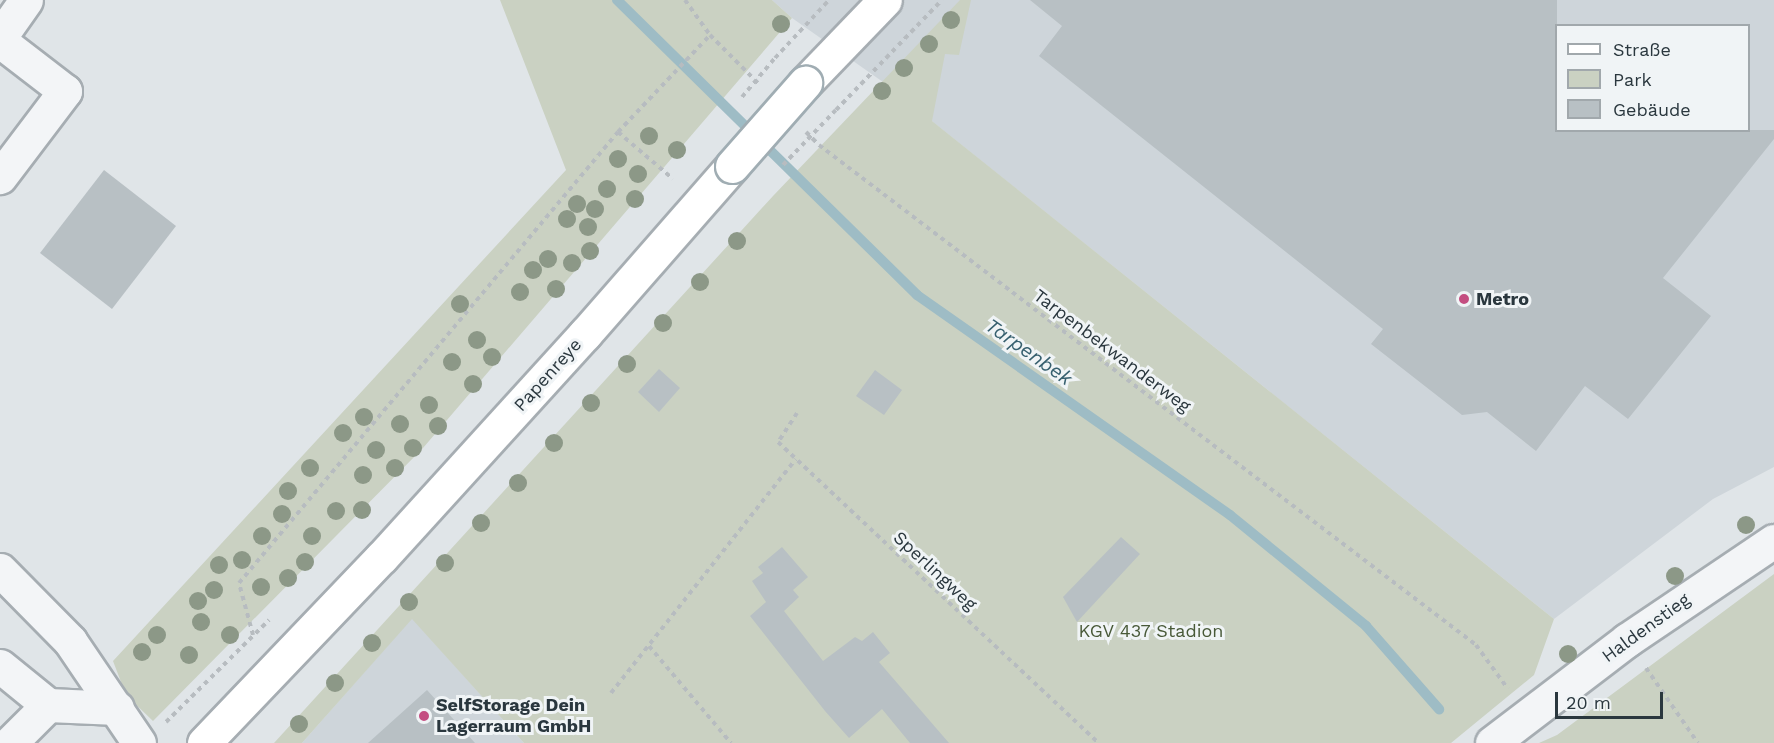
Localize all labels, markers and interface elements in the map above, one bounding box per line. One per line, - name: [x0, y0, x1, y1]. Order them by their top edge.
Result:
- legend: [1555, 24, 1750, 132]
- text: Straße: [1613, 39, 1671, 60]
- text: Park: [1613, 69, 1652, 90]
- text: Gebäude: [1613, 99, 1691, 120]
- street label: Tarpenbekwanderweg: [1029, 285, 1195, 417]
- place label: Metro: [1476, 288, 1529, 310]
- marker: Metro: [1457, 292, 1471, 306]
- water label: Tarpenbek: [981, 313, 1077, 391]
- street label: Papenreye: [510, 334, 586, 416]
- street label: Sperlingweg: [889, 527, 981, 615]
- street label: Haldenstieg: [1598, 589, 1694, 667]
- park label: KGV 437 Stadion: [1078, 620, 1224, 642]
- scale bar: [1558, 680, 1666, 718]
- text: 20 m: [1566, 692, 1611, 713]
- place label: SelfStorage Dein Lagerraum GmbH: [436, 695, 591, 738]
- marker: SelfStorage Dein Lagerraum GmbH: [417, 709, 431, 723]

